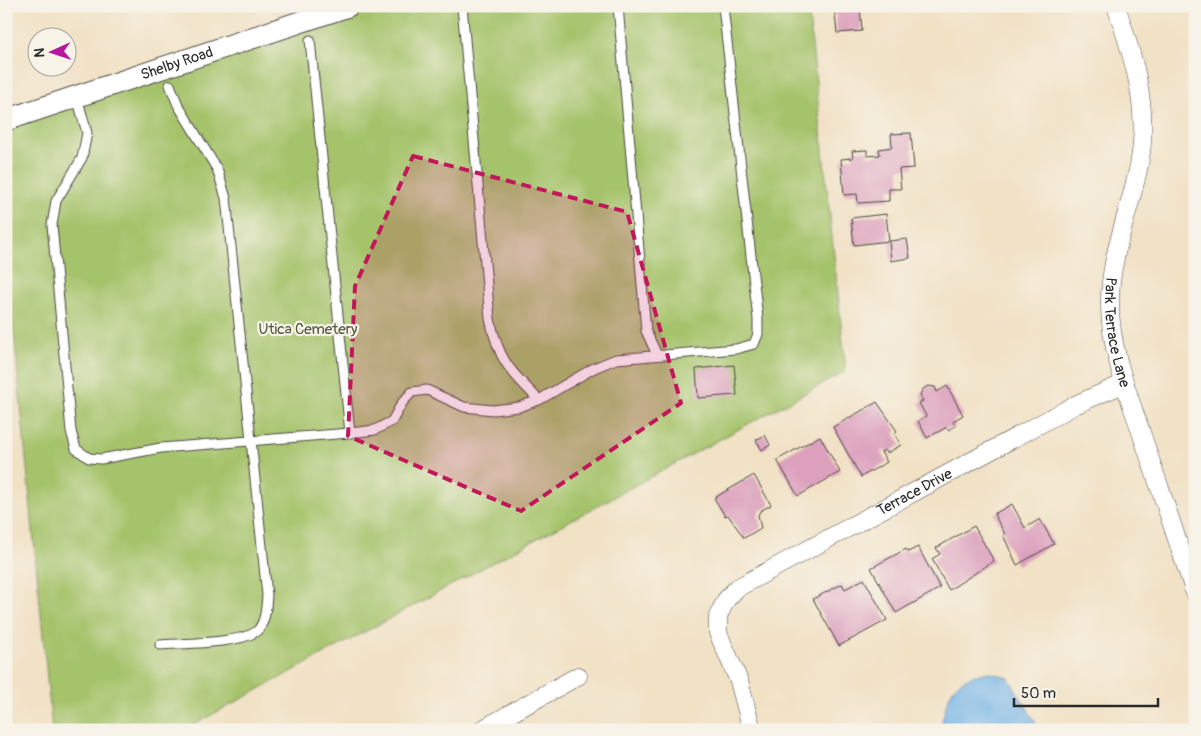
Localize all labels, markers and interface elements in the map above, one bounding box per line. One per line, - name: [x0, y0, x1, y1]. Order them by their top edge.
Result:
- north arrow: [28, 28, 78, 78]
- street label: Shelby Road: [138, 43, 215, 84]
- text: N: [31, 47, 48, 58]
- street label: Park Terrace Lane: [1100, 276, 1134, 390]
- park label: Utica Cemetery: [259, 320, 358, 339]
- street label: Terrace Drive: [874, 464, 956, 520]
- scale bar: [1014, 676, 1157, 708]
- text: 50 m: [1021, 684, 1056, 703]

